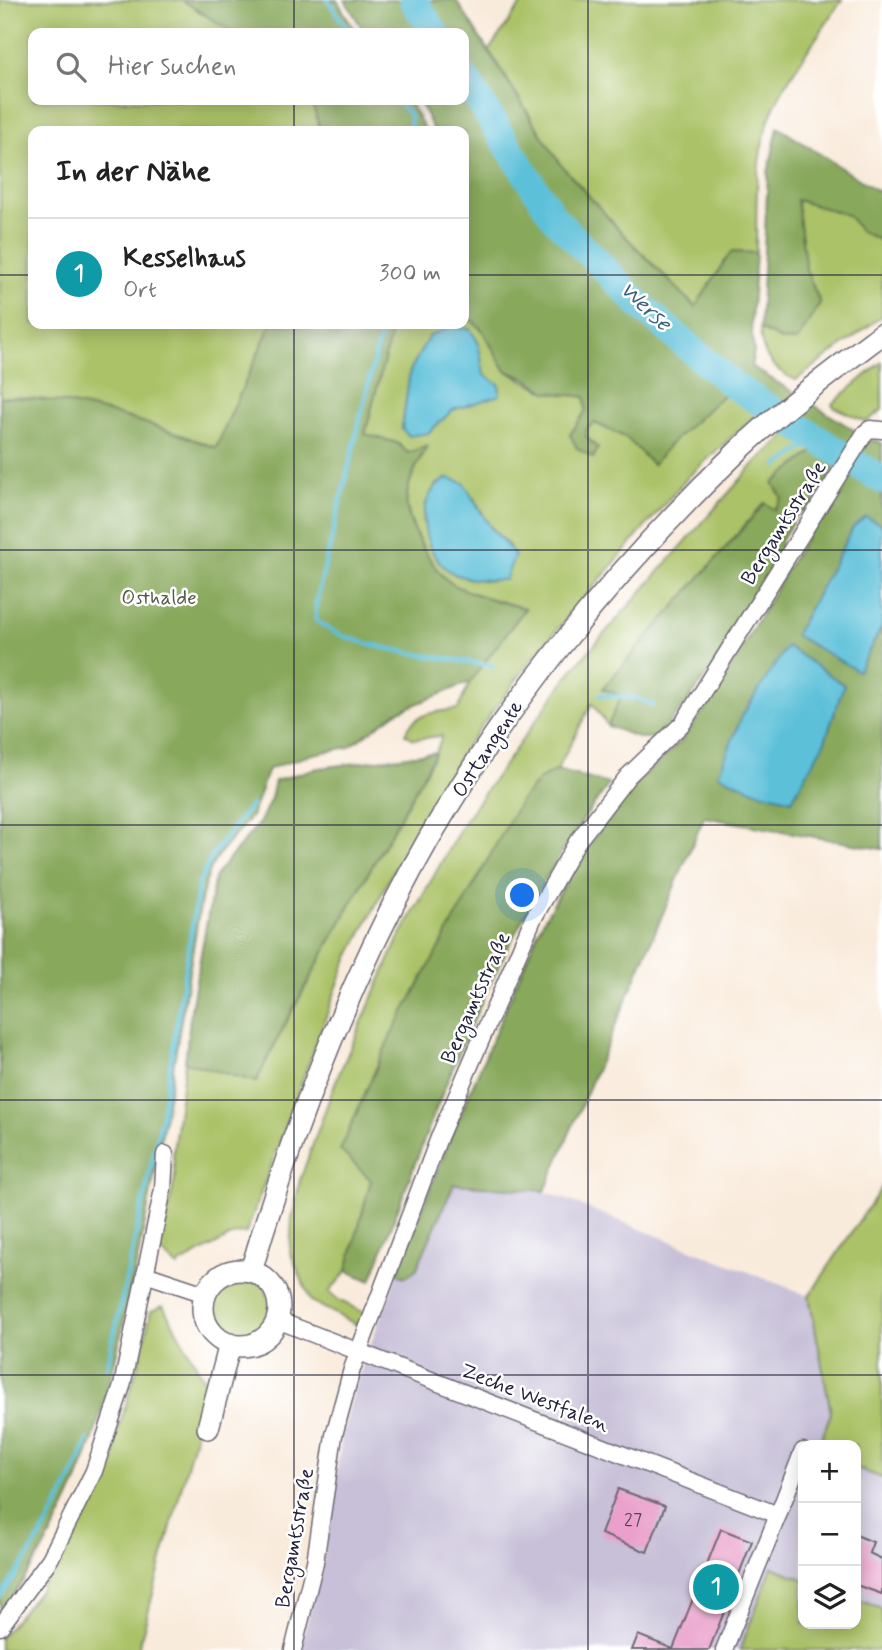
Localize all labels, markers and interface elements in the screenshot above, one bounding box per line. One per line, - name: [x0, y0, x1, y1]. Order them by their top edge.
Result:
- search box: [28, 28, 469, 105]
- icon: search: [52, 48, 90, 86]
- text: Hier suchen: [108, 50, 236, 84]
- text: In der Nähe: [56, 152, 211, 191]
- text: Kesselhaus: [123, 242, 246, 276]
- text: 1: [74, 259, 84, 289]
- text: 300 m: [379, 259, 441, 289]
- water label: Werse: [613, 275, 678, 340]
- text: Ort: [123, 276, 157, 306]
- street label: Bergamtsstraße: [735, 456, 834, 591]
- park label: Osthalde: [121, 584, 197, 612]
- street label: Osttangente: [446, 695, 531, 804]
- your location: [505, 878, 539, 912]
- street label: Bergamtsstraße: [434, 928, 518, 1069]
- street label: Zeche Westfalen: [457, 1357, 614, 1439]
- map controls: [798, 1440, 861, 1629]
- button: +: [798, 1440, 861, 1503]
- street label: Bergamtsstraße: [269, 1466, 322, 1610]
- button: −: [798, 1503, 861, 1566]
- house number: 27: [624, 1508, 642, 1532]
- pin: 1: [693, 1561, 739, 1613]
- button: layers: [798, 1566, 861, 1629]

